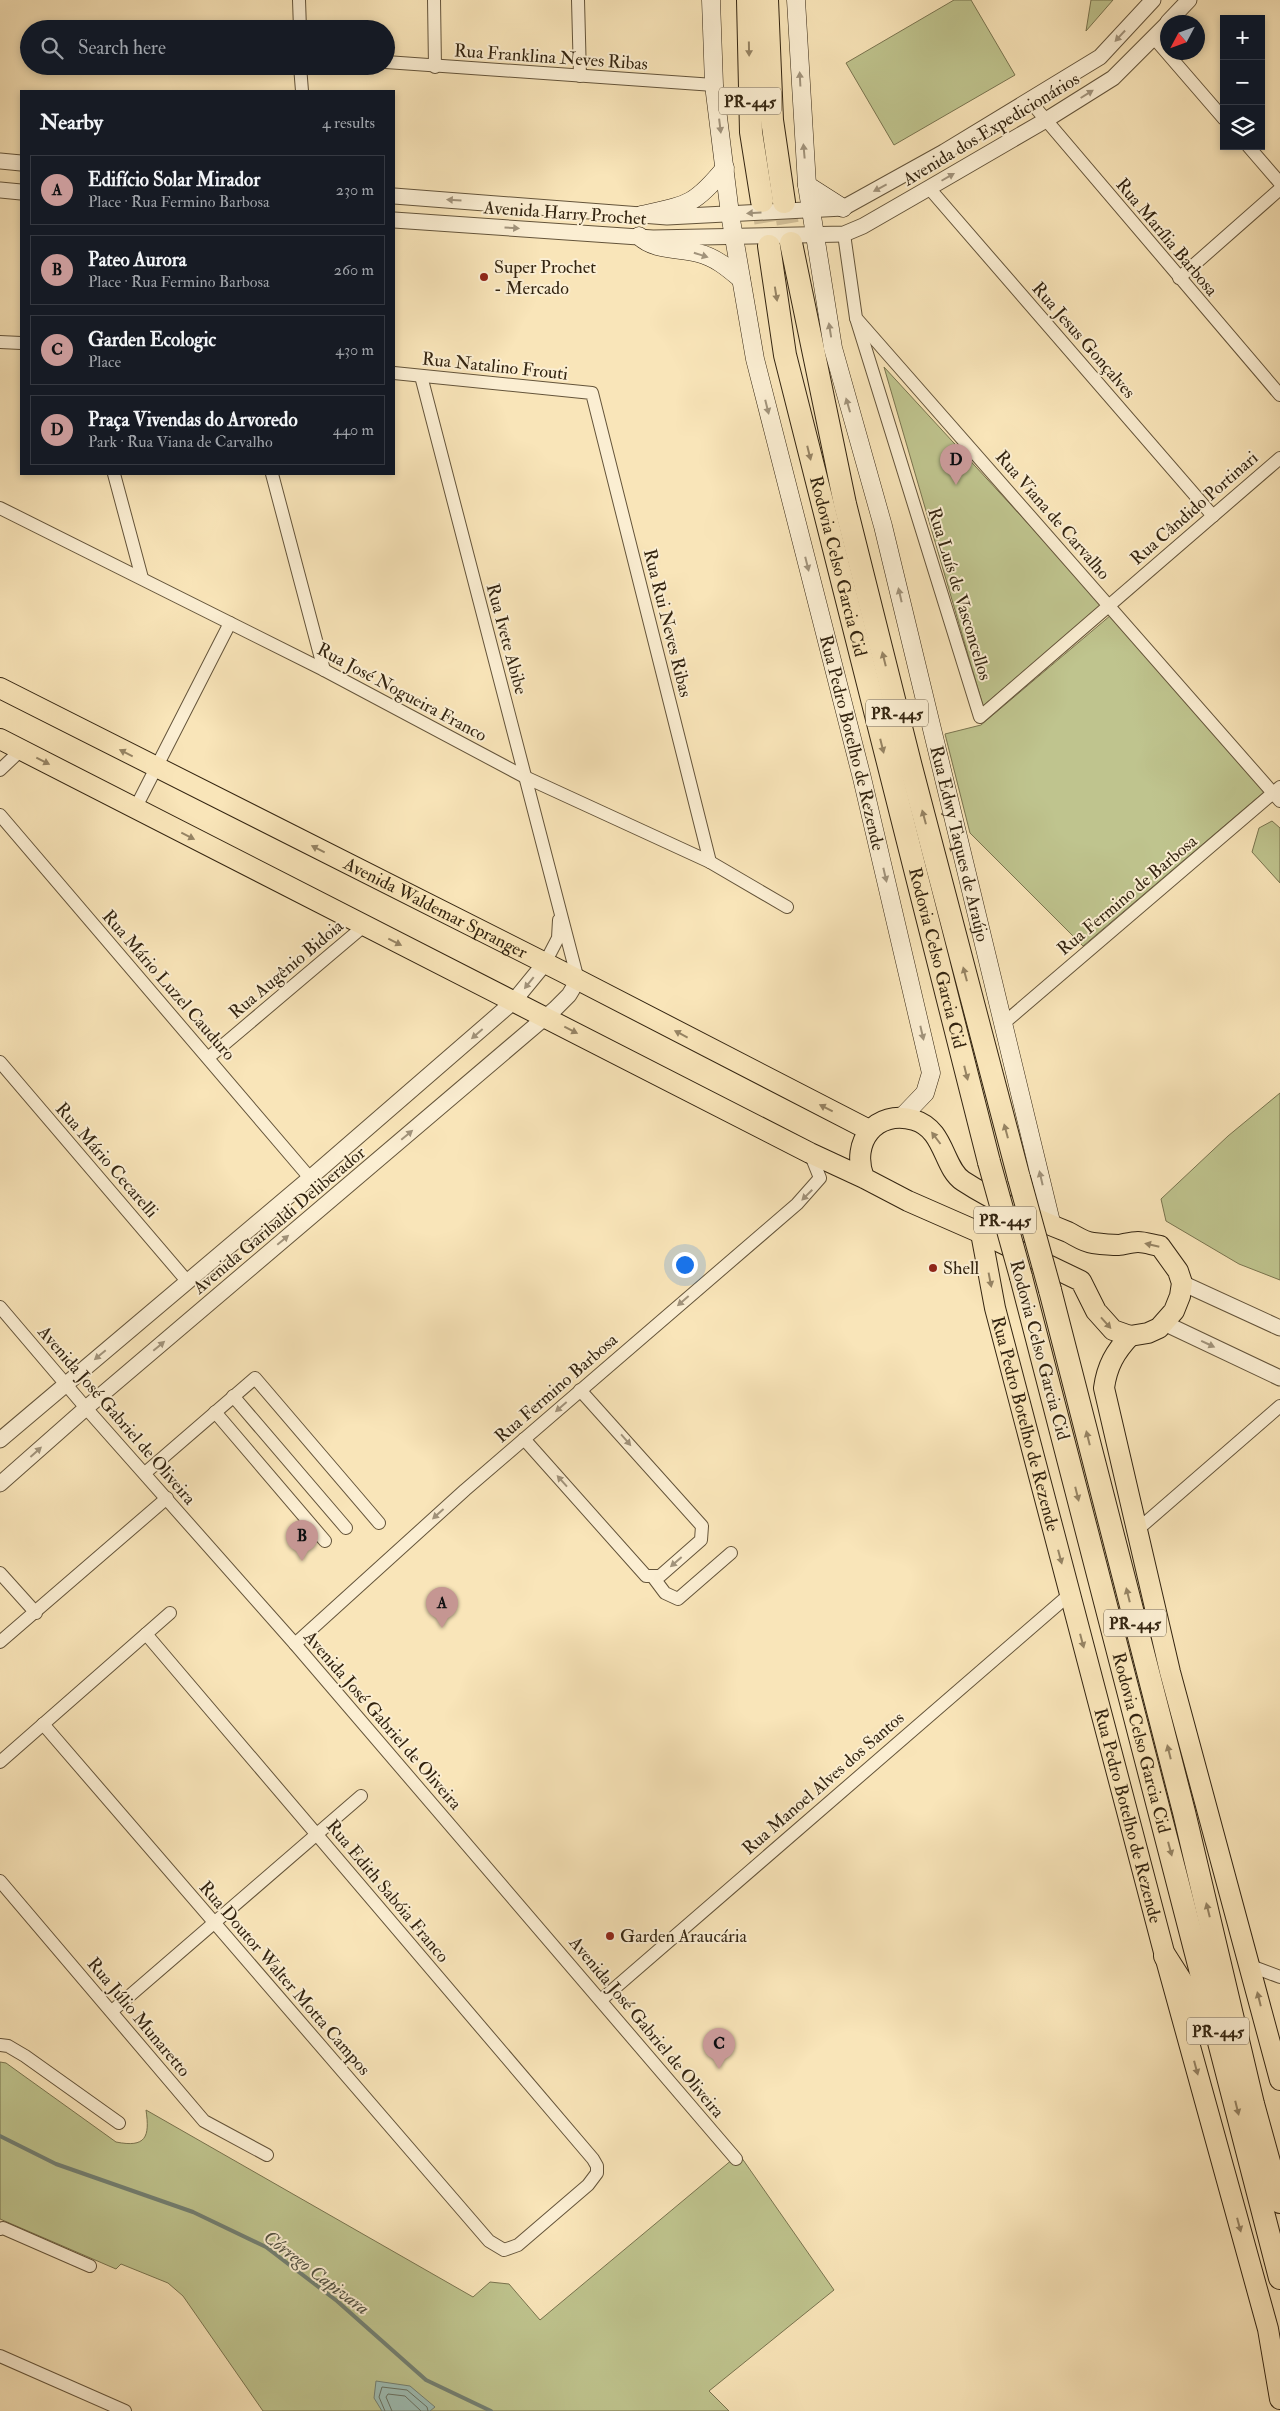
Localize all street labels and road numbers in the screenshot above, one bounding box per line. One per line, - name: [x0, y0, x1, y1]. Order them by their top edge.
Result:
- street label: Rua Franklina Neves Ribas: [453, 39, 649, 76]
- street label: Avenida dos Expedicionários: [898, 67, 1084, 192]
- road number: PR-445: [719, 88, 781, 114]
- street label: Rua Marília Barbosa: [1111, 174, 1223, 301]
- street label: Avenida Harry Prochet: [482, 196, 647, 231]
- street label: Rua Jesus Gonçalves: [1027, 277, 1140, 403]
- street label: Rua Natalino Frouti: [421, 347, 569, 386]
- street label: Rua Viana de Carvalho: [990, 446, 1115, 585]
- street label: Rua Cândido Portinari: [1126, 446, 1263, 570]
- street label: Rodovia Celso Garcia Cid: [804, 474, 872, 659]
- street label: Rua Luís de Vasconcellos: [922, 505, 997, 683]
- street label: Rua Rui Neves Ribas: [638, 547, 697, 700]
- street label: Rua Ivete Abibe: [481, 581, 532, 698]
- street label: Rua Pedro Botelho de Rezende: [814, 632, 890, 853]
- street label: Rua José Nogueira Franco: [313, 638, 491, 747]
- road number: PR-445: [866, 700, 928, 726]
- street label: Rua Edwy Taques de Araújo: [924, 743, 994, 944]
- street label: Rua Fermino de Barbosa: [1053, 830, 1203, 961]
- street label: Avenida Waldemar Spranger: [339, 852, 531, 964]
- street label: Rodovia Celso Garcia Cid: [903, 865, 971, 1051]
- street label: Rua Mário Luzel Cauduro: [97, 905, 241, 1066]
- street label: Rua Augênio Bidoia: [224, 914, 349, 1024]
- street label: Rua Mário Cecarelli: [50, 1098, 163, 1223]
- street label: Avenida Garibaldi Deliberador: [187, 1141, 371, 1300]
- road number: PR-445: [974, 1206, 1036, 1234]
- street label: Rodovia Celso Garcia Cid: [1004, 1258, 1075, 1443]
- street label: Rua Pedro Botelho de Rezende: [986, 1314, 1064, 1534]
- street label: Avenida José Gabriel de Oliveira: [32, 1320, 201, 1510]
- street label: Rua Fermino Barbosa: [490, 1328, 623, 1448]
- road number: PR-445: [1104, 1610, 1166, 1636]
- street label: Avenida José Gabriel de Oliveira: [298, 1625, 467, 1815]
- street label: Rodovia Celso Garcia Cid: [1107, 1650, 1175, 1836]
- street label: Rua Pedro Botelho de Rezende: [1088, 1706, 1167, 1926]
- street label: Rua Manoel Alves dos Santos: [737, 1707, 909, 1860]
- street label: Rua Edith Sabóia Franco: [321, 1815, 454, 1968]
- street label: Rua Doutor Walter Motta Campos: [194, 1876, 375, 2080]
- street label: Avenida José Gabriel de Oliveira: [563, 1931, 730, 2123]
- street label: Rua Júlio Munaretto: [82, 1953, 195, 2082]
- road number: PR-445: [1187, 2018, 1249, 2044]

